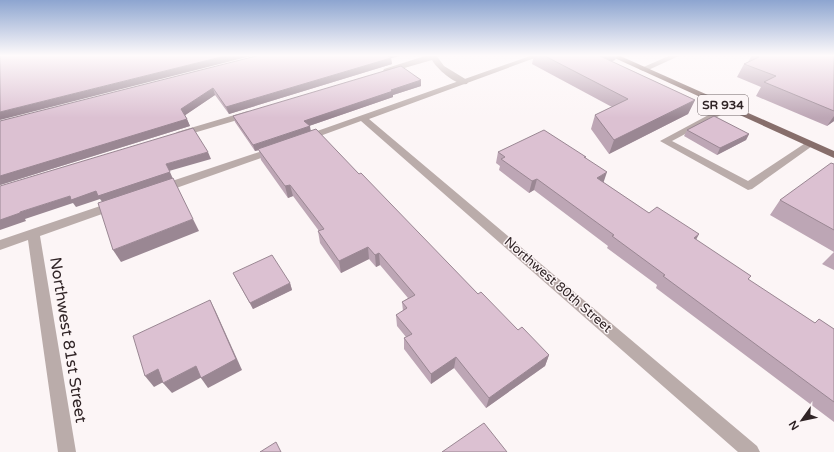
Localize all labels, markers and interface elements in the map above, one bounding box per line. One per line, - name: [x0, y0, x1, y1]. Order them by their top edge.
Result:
- road number: SR 934: [698, 95, 748, 115]
- street label: Northwest 80th Street: [501, 234, 615, 336]
- street label: Northwest 81st Street: [45, 256, 91, 424]
- north arrow: [782, 400, 822, 440]
- text: N: [786, 418, 802, 432]

